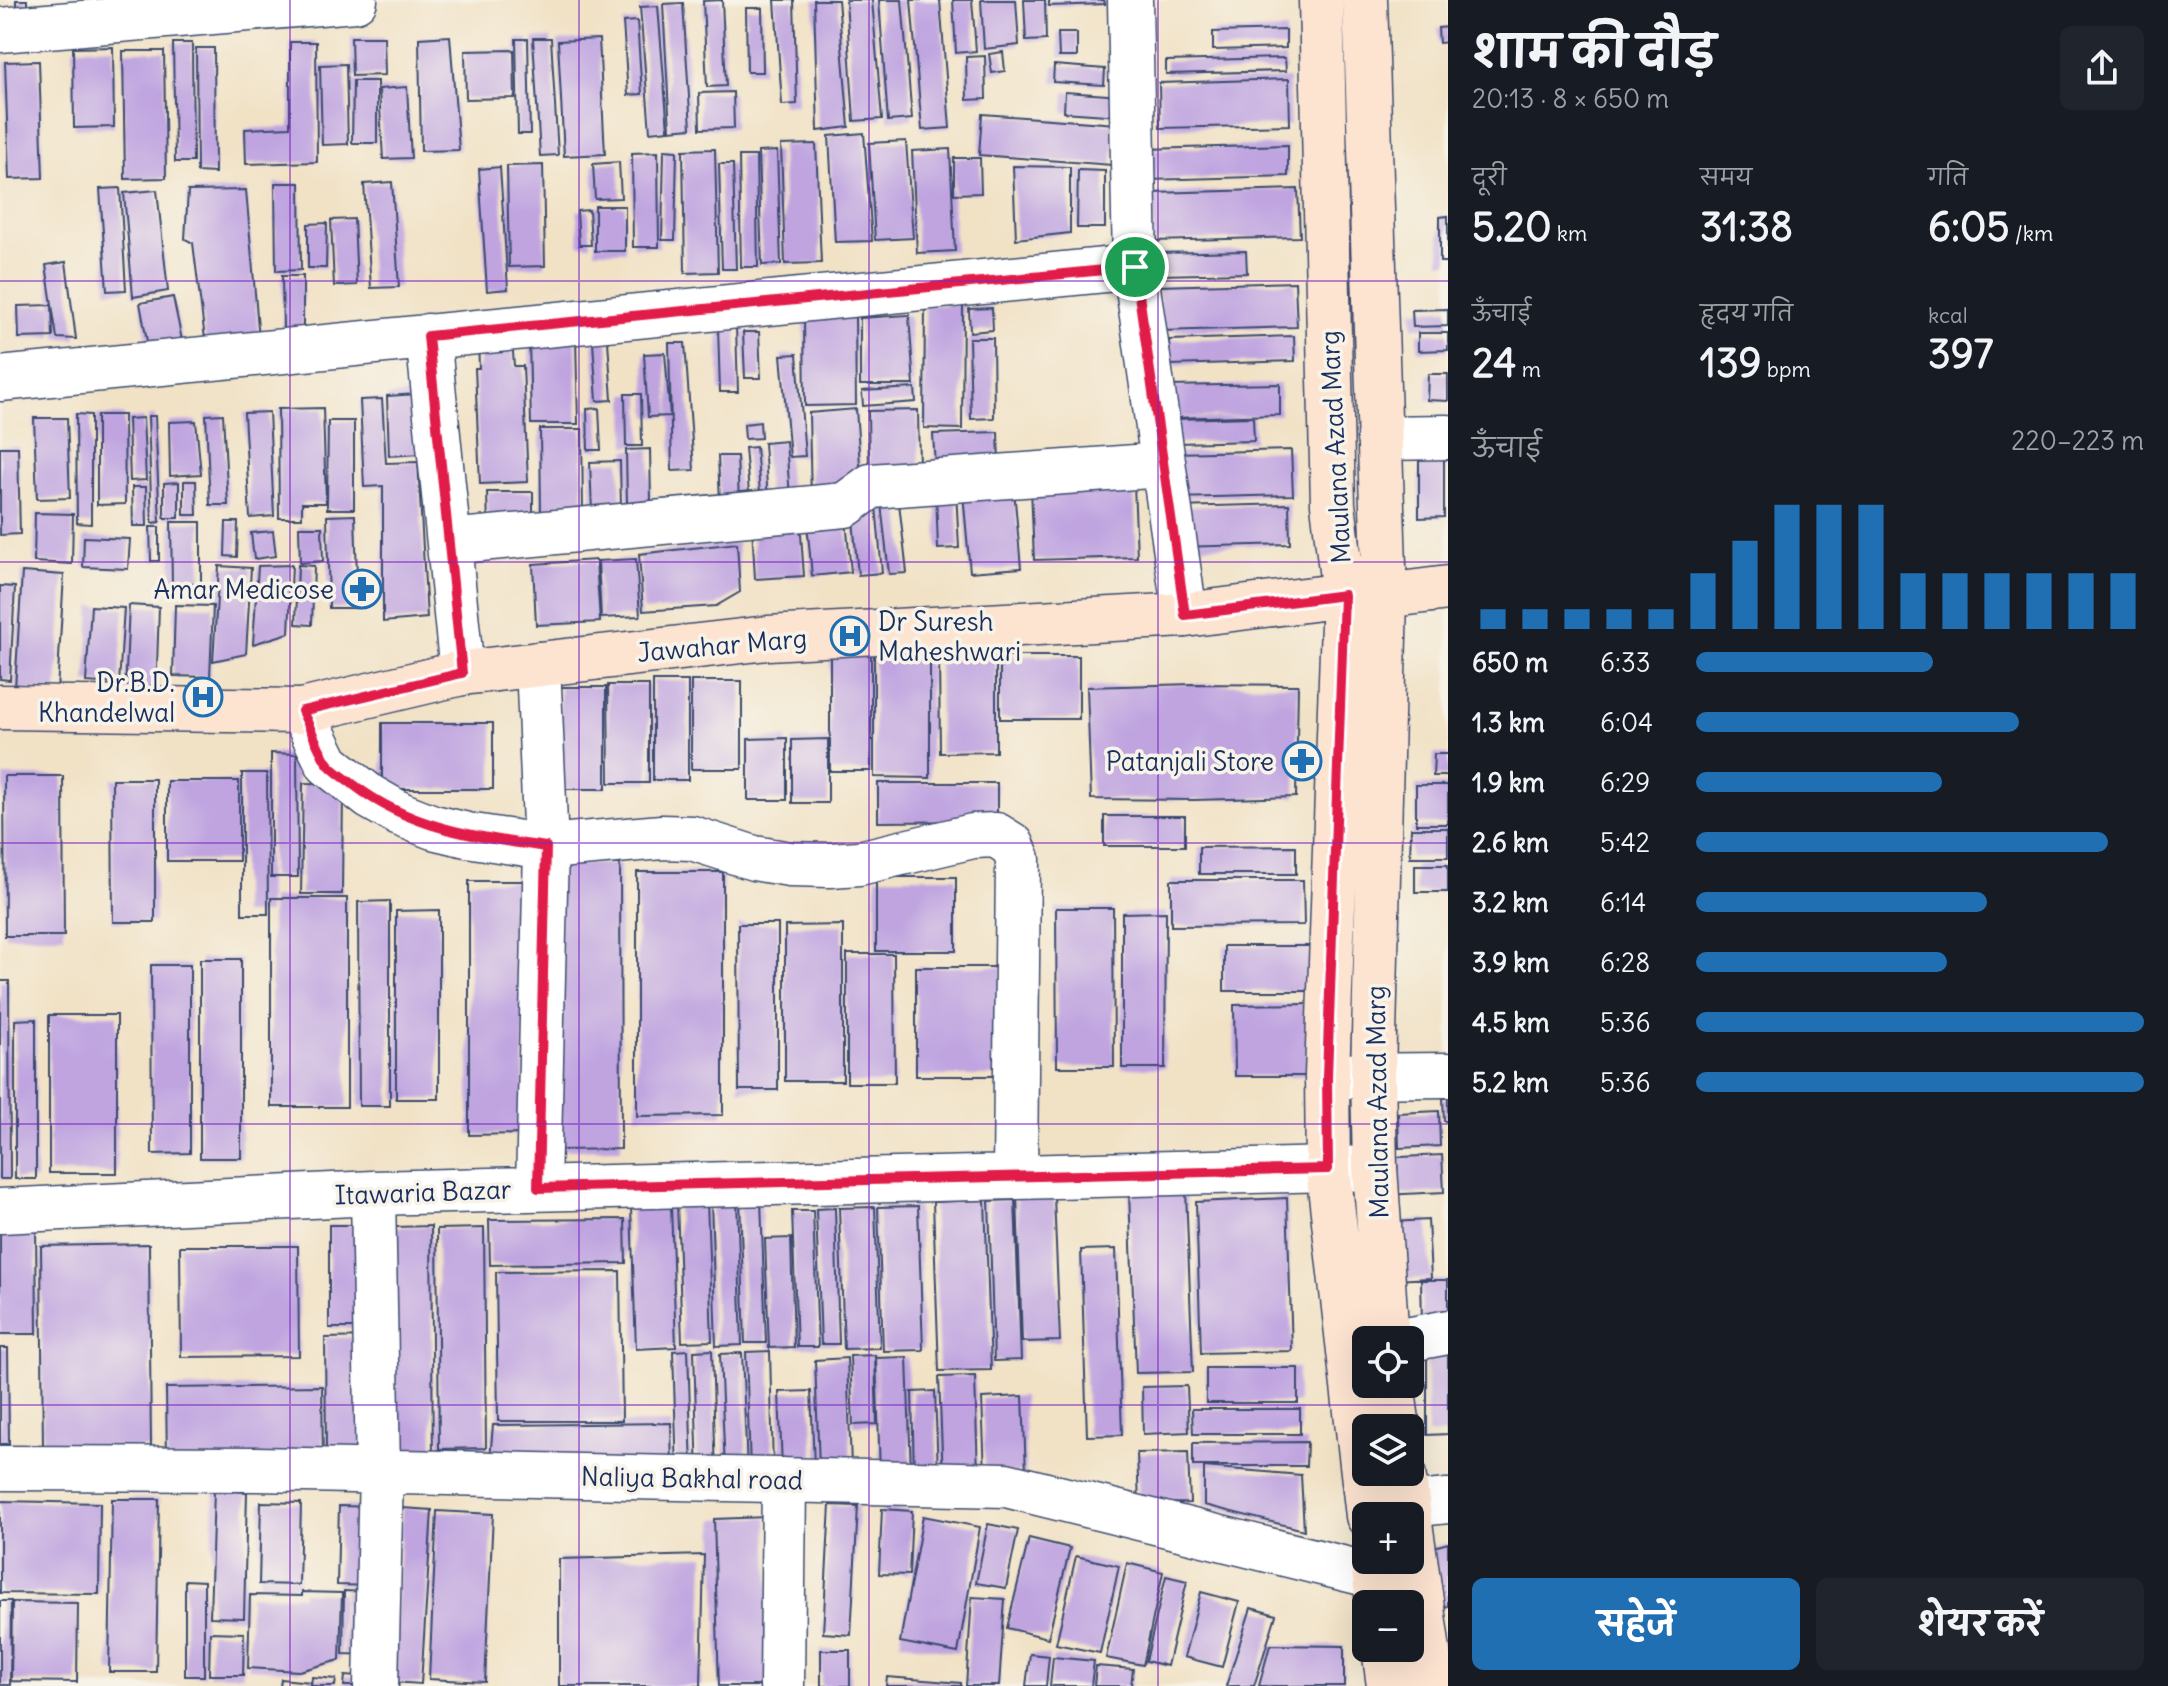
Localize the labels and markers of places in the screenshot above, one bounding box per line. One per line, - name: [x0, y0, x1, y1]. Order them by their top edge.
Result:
- pin: [1101, 233, 1169, 301]
- pharmacy icon: Amar Medicose: [341, 568, 383, 610]
- place label: Amar Medicose: [153, 573, 334, 606]
- place label: Dr Suresh Maheshwari: [878, 605, 1021, 668]
- hospital icon: Dr Suresh Maheshwari: [829, 615, 871, 657]
- place label: Dr.B.D. Khandelwal: [38, 666, 175, 729]
- hospital icon: Dr.B.D. Khandelwal: [182, 676, 224, 718]
- pharmacy icon: Patanjali Store: [1281, 740, 1323, 782]
- place label: Patanjali Store: [1106, 745, 1274, 778]

